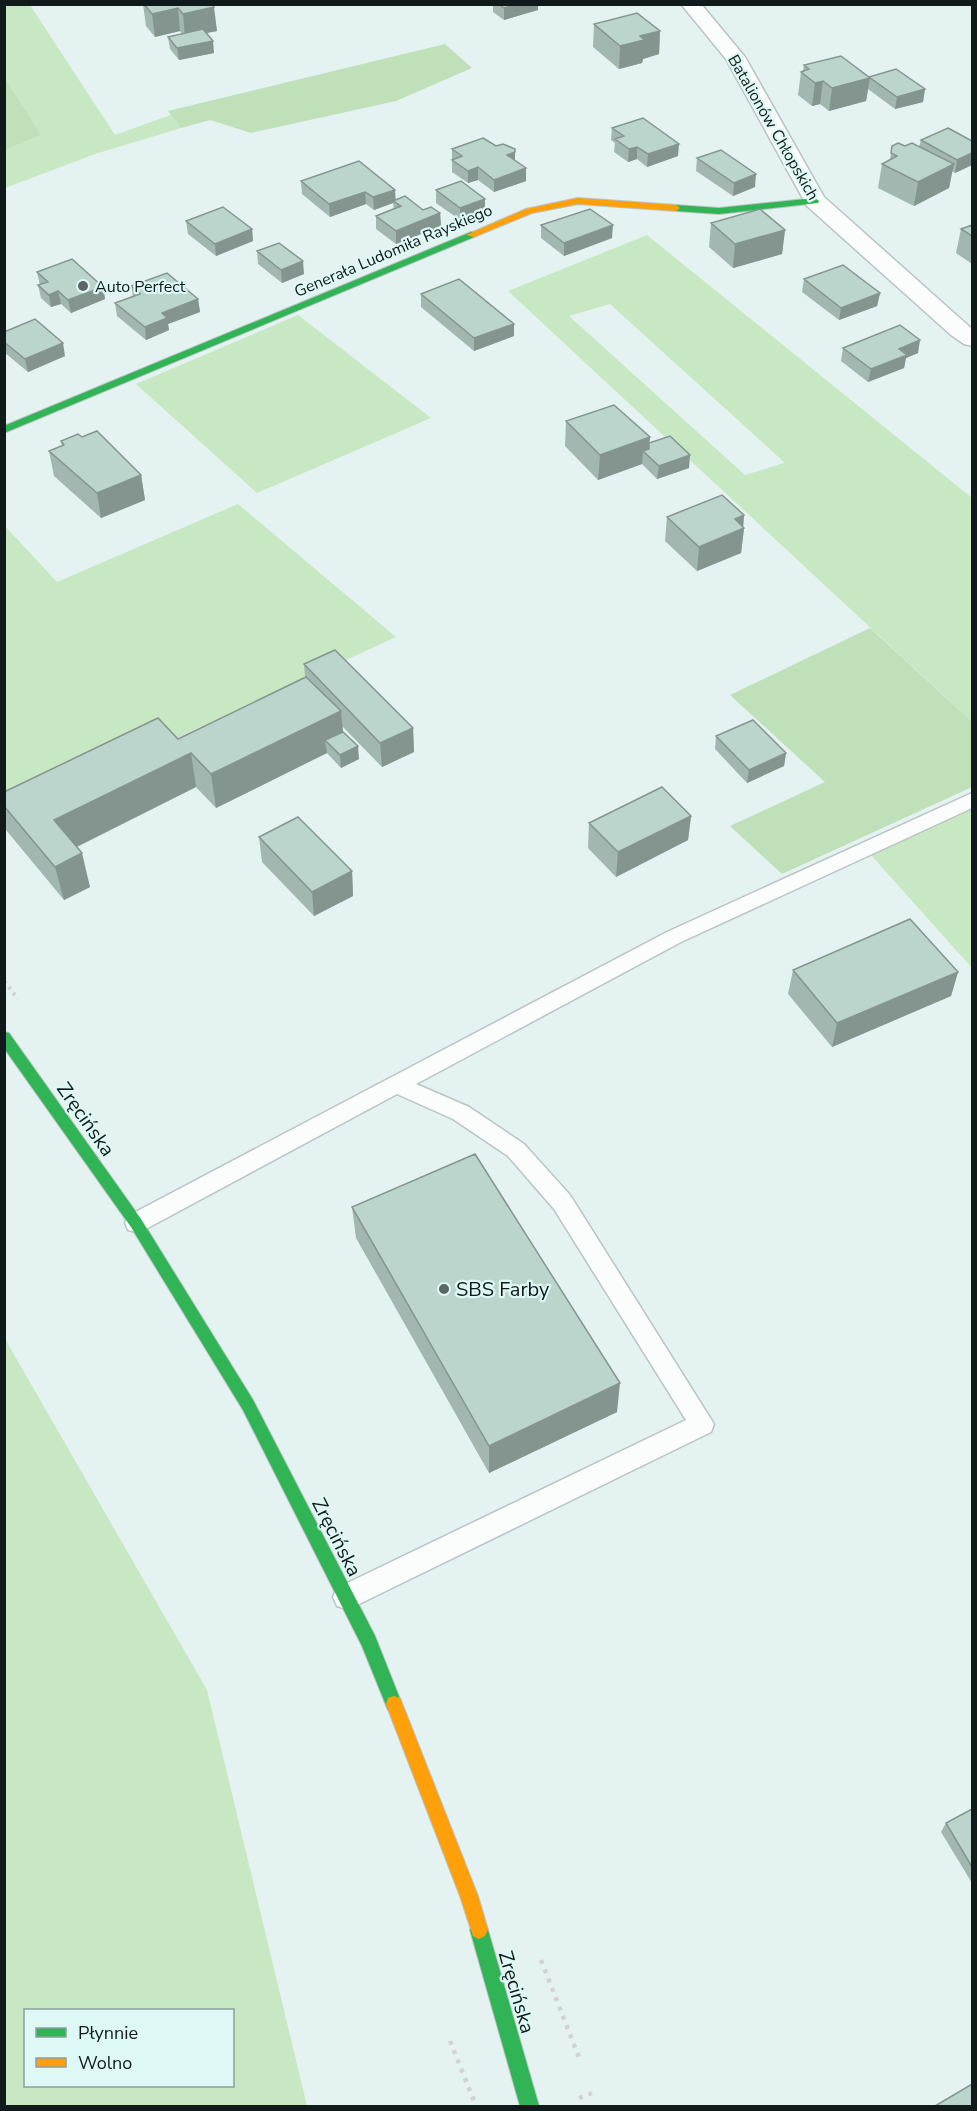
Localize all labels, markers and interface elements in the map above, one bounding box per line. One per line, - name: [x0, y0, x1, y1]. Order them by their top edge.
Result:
- street label: Batalionów Chłopskich: [722, 51, 824, 204]
- street label: Generała Ludomiła Rayskiego: [291, 199, 496, 303]
- place label: Auto Perfect: [95, 276, 186, 298]
- marker: Auto Perfect: [76, 279, 90, 293]
- street label: Zręcińska: [50, 1077, 121, 1162]
- place label: SBS Farby: [456, 1276, 550, 1303]
- marker: SBS Farby: [437, 1282, 451, 1296]
- street label: Zręcińska: [305, 1493, 368, 1581]
- street label: Zręcińska: [492, 1948, 541, 2037]
- legend: [24, 2009, 234, 2087]
- text: Płynnie: [78, 2021, 138, 2045]
- text: Wolno: [78, 2051, 132, 2075]

